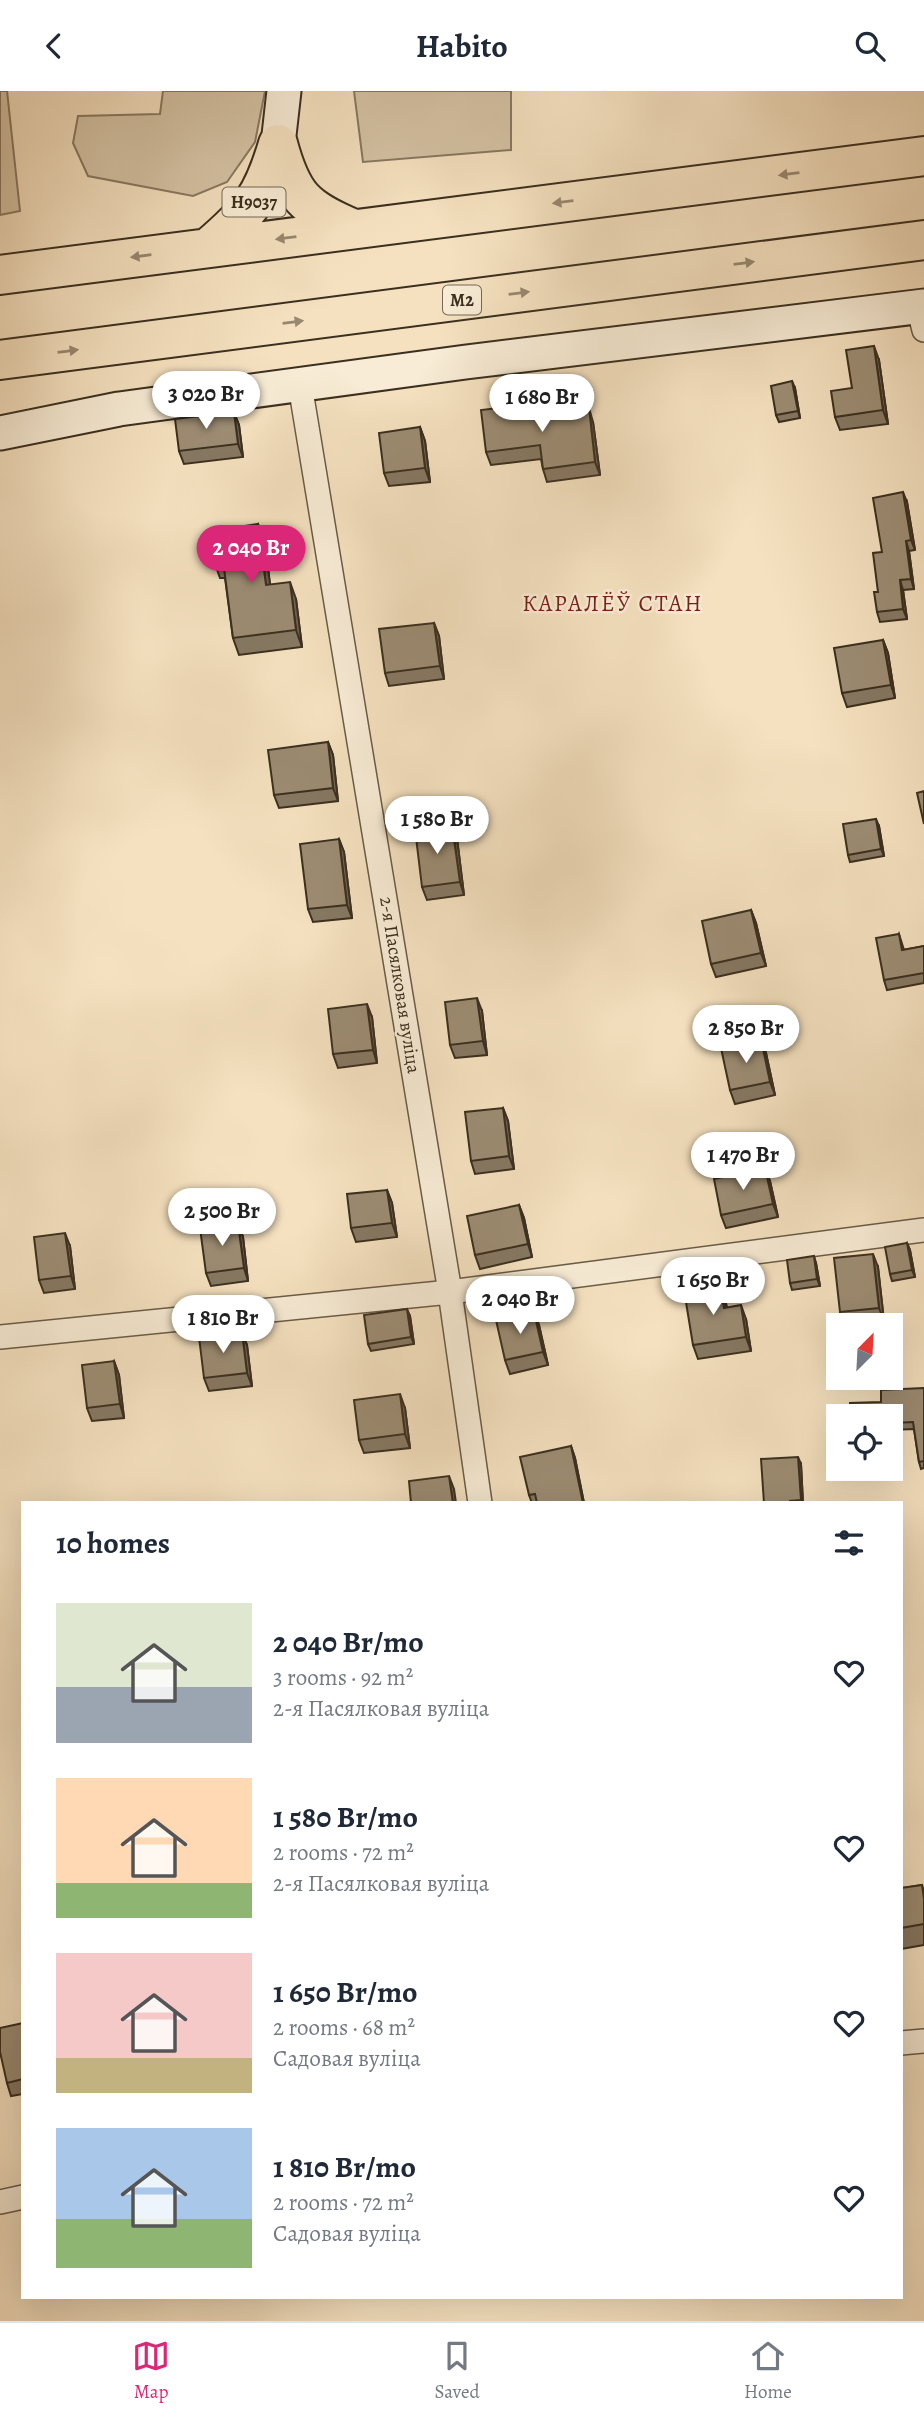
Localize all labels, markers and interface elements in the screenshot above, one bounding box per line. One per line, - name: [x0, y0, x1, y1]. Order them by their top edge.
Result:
- text: Habito: [416, 24, 508, 68]
- icon: back: [35, 27, 73, 65]
- icon: search: [851, 27, 889, 65]
- one-way arrow: [778, 168, 800, 179]
- road number: Н9037: [222, 187, 286, 217]
- one-way arrow: [552, 197, 574, 208]
- one-way arrow: [275, 232, 297, 243]
- one-way arrow: [130, 251, 152, 262]
- one-way arrow: [734, 258, 756, 269]
- road number: М2: [443, 285, 481, 315]
- one-way arrow: [508, 287, 530, 298]
- one-way arrow: [282, 316, 304, 327]
- one-way arrow: [57, 346, 79, 357]
- pin: 3 020 Br: [134, 371, 278, 431]
- pin: 1 680 Br: [470, 375, 614, 434]
- text: 3 020 Br: [168, 378, 244, 409]
- text: 1 680 Br: [505, 381, 579, 412]
- pin: 2 040 Br: [179, 525, 323, 585]
- text: 2 040 Br: [213, 532, 289, 563]
- district label: КАРАЛЁЎ СТАН: [522, 588, 704, 619]
- pin: 1 580 Br: [365, 797, 509, 856]
- text: 1 580 Br: [401, 803, 473, 834]
- street label: 2-я Пасялковая вуліца: [373, 895, 427, 1076]
- pin: 2 850 Br: [674, 1005, 818, 1065]
- text: 2 850 Br: [708, 1012, 784, 1043]
- pin: 1 470 Br: [671, 1133, 815, 1192]
- text: 1 470 Br: [707, 1139, 779, 1170]
- pin: 2 500 Br: [150, 1189, 294, 1248]
- text: 2 500 Br: [184, 1195, 260, 1226]
- pin: 1 650 Br: [641, 1257, 785, 1317]
- text: 1 650 Br: [677, 1264, 749, 1295]
- pin: 2 040 Br: [448, 1277, 592, 1336]
- text: 2 040 Br: [482, 1283, 558, 1314]
- pin: 1 810 Br: [151, 1295, 295, 1355]
- text: 1 810 Br: [188, 1302, 258, 1333]
- north arrow: [826, 1313, 903, 1389]
- map controls: [826, 1313, 903, 1481]
- button: locate: [826, 1404, 903, 1481]
- text: 10 homes: [56, 1523, 170, 1563]
- icon: filters: [830, 1524, 868, 1562]
- text: 2 040 Br/mo: [273, 1622, 424, 1662]
- icon: home: [112, 1631, 196, 1715]
- icon: heart: [830, 1654, 868, 1692]
- text: 3 rooms · 92 m²: [273, 1662, 413, 1693]
- text: 2-я Пасялковая вуліца: [273, 1693, 489, 1724]
- text: 1 580 Br/mo: [273, 1797, 418, 1837]
- icon: home: [112, 1806, 196, 1890]
- icon: heart: [830, 1829, 868, 1867]
- text: 2 rooms · 72 m²: [273, 1837, 414, 1868]
- text: 2-я Пасялковая вуліца: [273, 1868, 489, 1899]
- text: 1 650 Br/mo: [273, 1972, 418, 2012]
- icon: home: [112, 1981, 196, 2065]
- icon: heart: [830, 2004, 868, 2042]
- text: 2 rooms · 68 m²: [273, 2012, 415, 2043]
- text: Садовая вуліца: [273, 2043, 421, 2074]
- text: 1 810 Br/mo: [273, 2147, 416, 2187]
- icon: home: [112, 2156, 196, 2240]
- icon: heart: [830, 2179, 868, 2217]
- text: 2 rooms · 72 m²: [273, 2187, 414, 2218]
- text: Садовая вуліца: [273, 2218, 421, 2249]
- tab: Map: [132, 2337, 170, 2405]
- tab: Saved: [435, 2337, 480, 2405]
- tab: Home: [744, 2337, 792, 2405]

